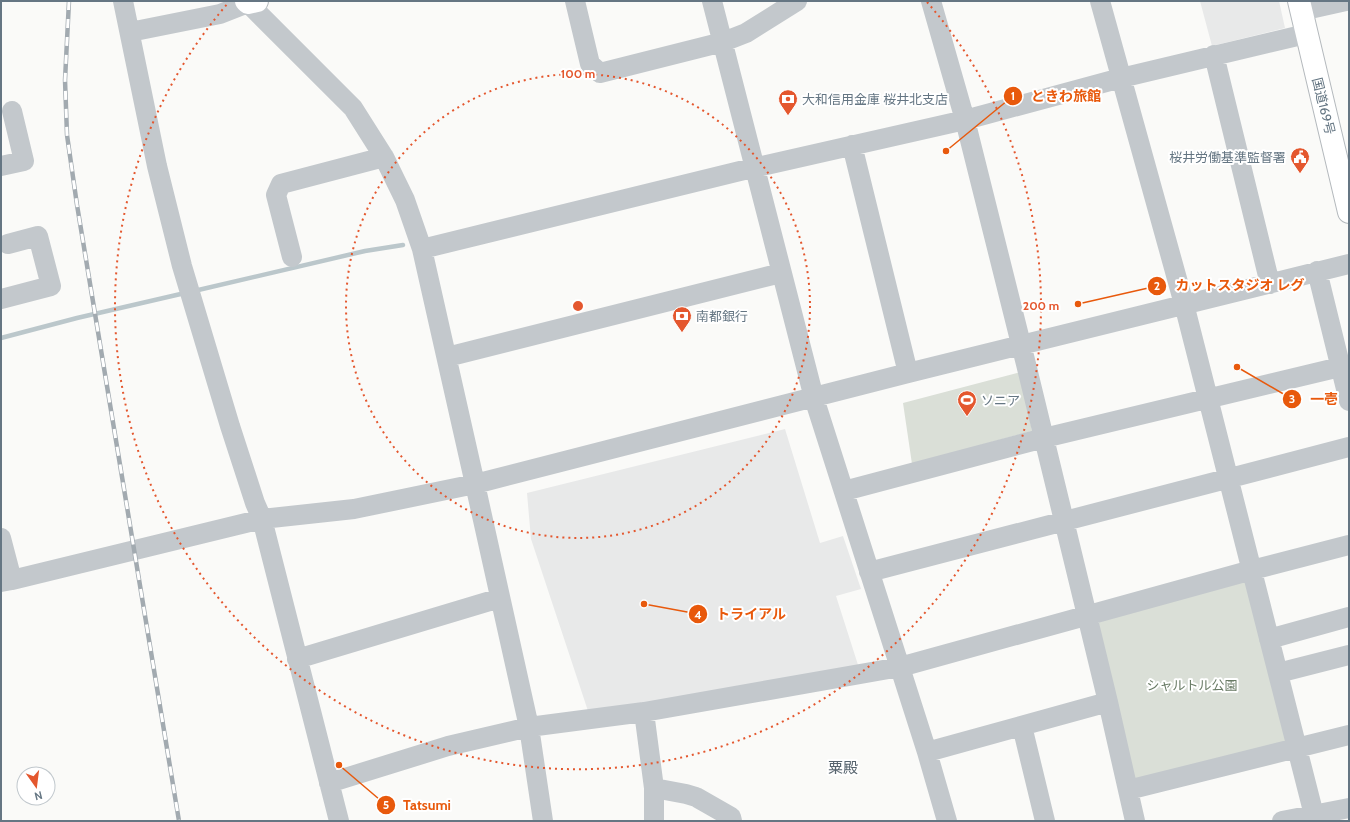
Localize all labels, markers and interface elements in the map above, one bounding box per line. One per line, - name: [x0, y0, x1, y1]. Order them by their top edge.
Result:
- text: 100 m: [561, 66, 595, 81]
- street label: 国道169号: [1309, 76, 1339, 136]
- callout: ときわ旅館: [1003, 83, 1109, 109]
- text: ときわ旅館: [1031, 87, 1101, 105]
- bank icon: 大和信用金庫 桜井北支店: [777, 88, 799, 116]
- text: 1: [1011, 88, 1015, 103]
- place label: 大和信用金庫 桜井北支店: [802, 91, 948, 107]
- public building icon: 桜井労働基準監督署: [1289, 146, 1311, 174]
- place label: 桜井労働基準監督署: [1169, 149, 1286, 165]
- callout: カットスタジオ レグ: [1147, 273, 1313, 299]
- text: カットスタジオ レグ: [1175, 276, 1305, 294]
- text: 2: [1154, 278, 1160, 293]
- text: 200 m: [1023, 298, 1059, 313]
- centre of rings: [571, 299, 585, 313]
- bank icon: 南都銀行: [671, 305, 693, 333]
- place label: 南都銀行: [696, 308, 748, 324]
- callout: 一壱: [1282, 386, 1346, 412]
- sports icon: ソニア: [956, 389, 978, 417]
- text: 一壱: [1310, 390, 1338, 408]
- text: 3: [1289, 391, 1295, 406]
- place label: ソニア: [981, 392, 1020, 408]
- callout: トライアル: [688, 601, 794, 627]
- text: トライアル: [716, 605, 786, 623]
- text: 4: [694, 607, 702, 622]
- park label: シャルトル公園: [1146, 677, 1238, 693]
- district label: 粟殿: [828, 759, 858, 777]
- north arrow: [16, 766, 56, 806]
- text: N: [33, 788, 44, 803]
- callout: Tatsumi: [376, 792, 459, 818]
- text: Tatsumi: [403, 796, 451, 814]
- text: 5: [383, 797, 389, 812]

